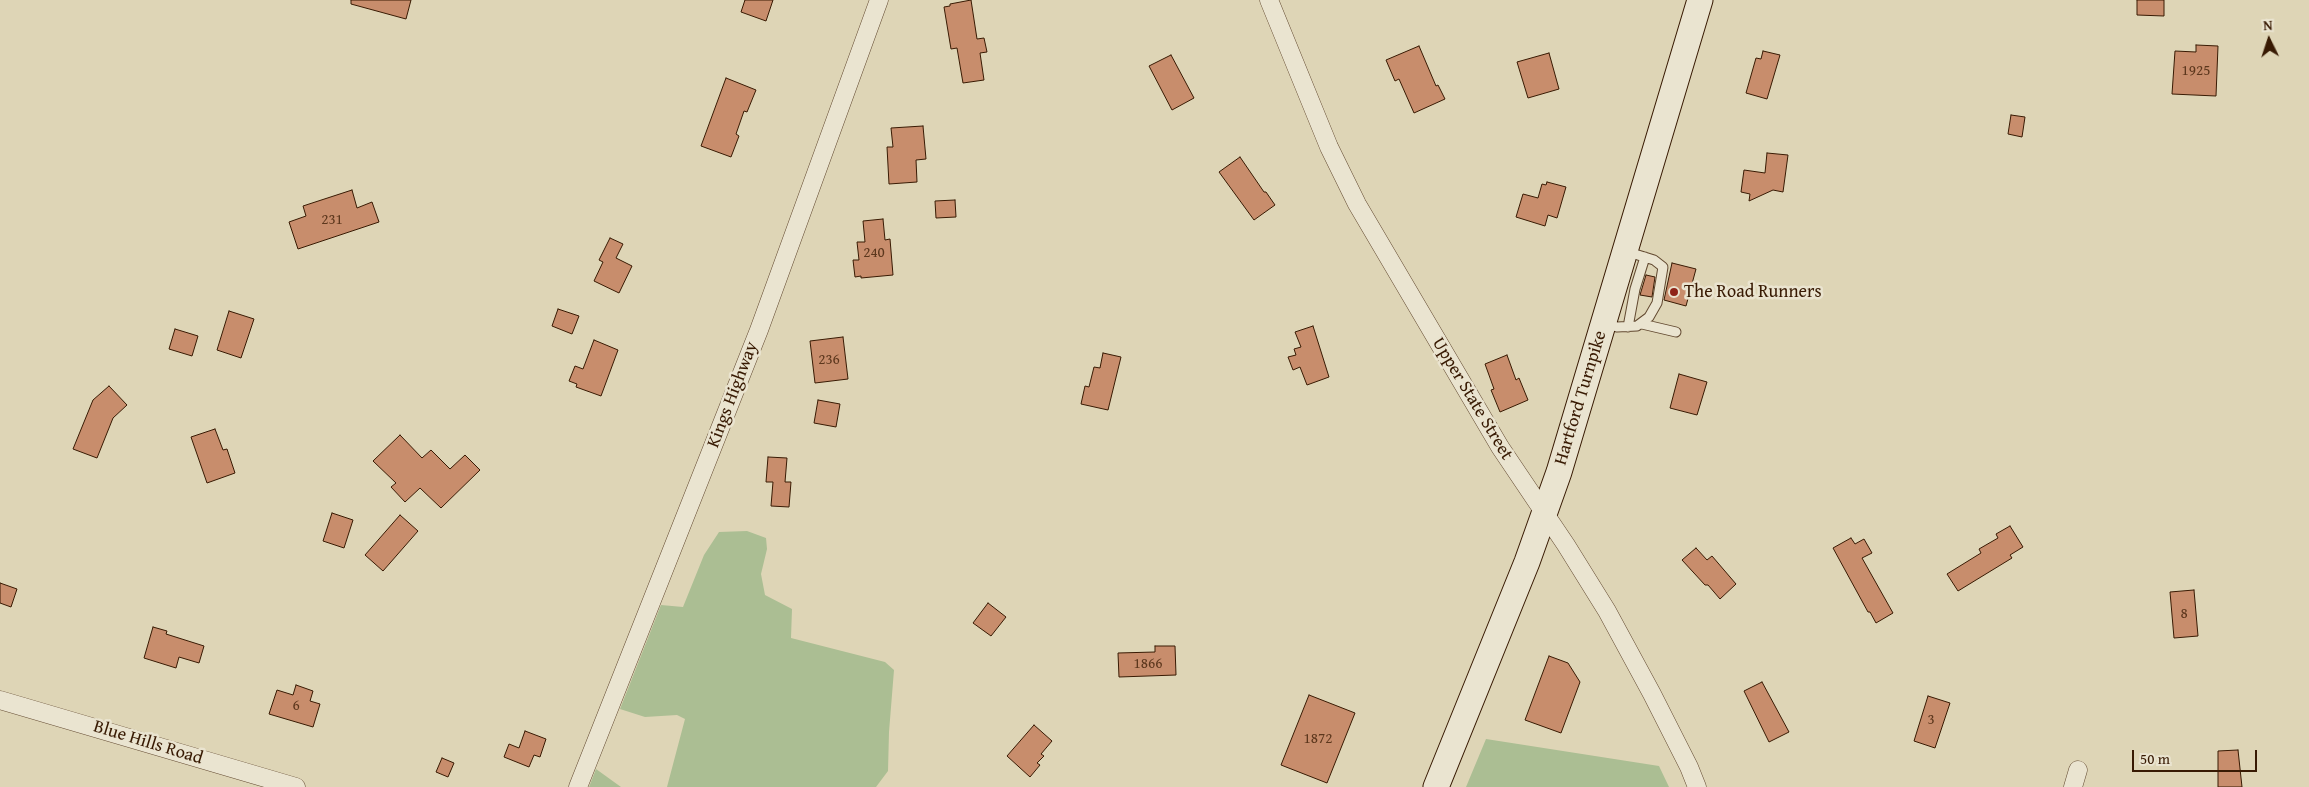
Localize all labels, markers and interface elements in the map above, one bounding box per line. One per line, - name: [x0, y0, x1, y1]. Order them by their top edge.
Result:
- north arrow: [2244, 15, 2294, 65]
- text: N: [2263, 15, 2273, 35]
- house number: 1925: [2182, 62, 2210, 80]
- house number: 231: [321, 211, 343, 229]
- house number: 240: [863, 244, 885, 262]
- place label: The Road Runners: [1684, 281, 1822, 303]
- marker: The Road Runners: [1668, 286, 1680, 298]
- street label: Hartford Turnpike: [1550, 328, 1612, 468]
- street label: Upper State Street: [1427, 334, 1517, 464]
- street label: Kings Highway: [703, 339, 763, 451]
- house number: 236: [818, 351, 840, 369]
- house number: 8: [2180, 605, 2188, 623]
- house number: 1866: [1134, 655, 1162, 673]
- house number: 6: [292, 697, 300, 715]
- house number: 3: [1927, 711, 1935, 729]
- street label: Blue Hills Road: [91, 716, 205, 770]
- house number: 1872: [1304, 730, 1332, 748]
- scale bar: [2134, 740, 2259, 772]
- text: 50 m: [2140, 748, 2170, 769]

